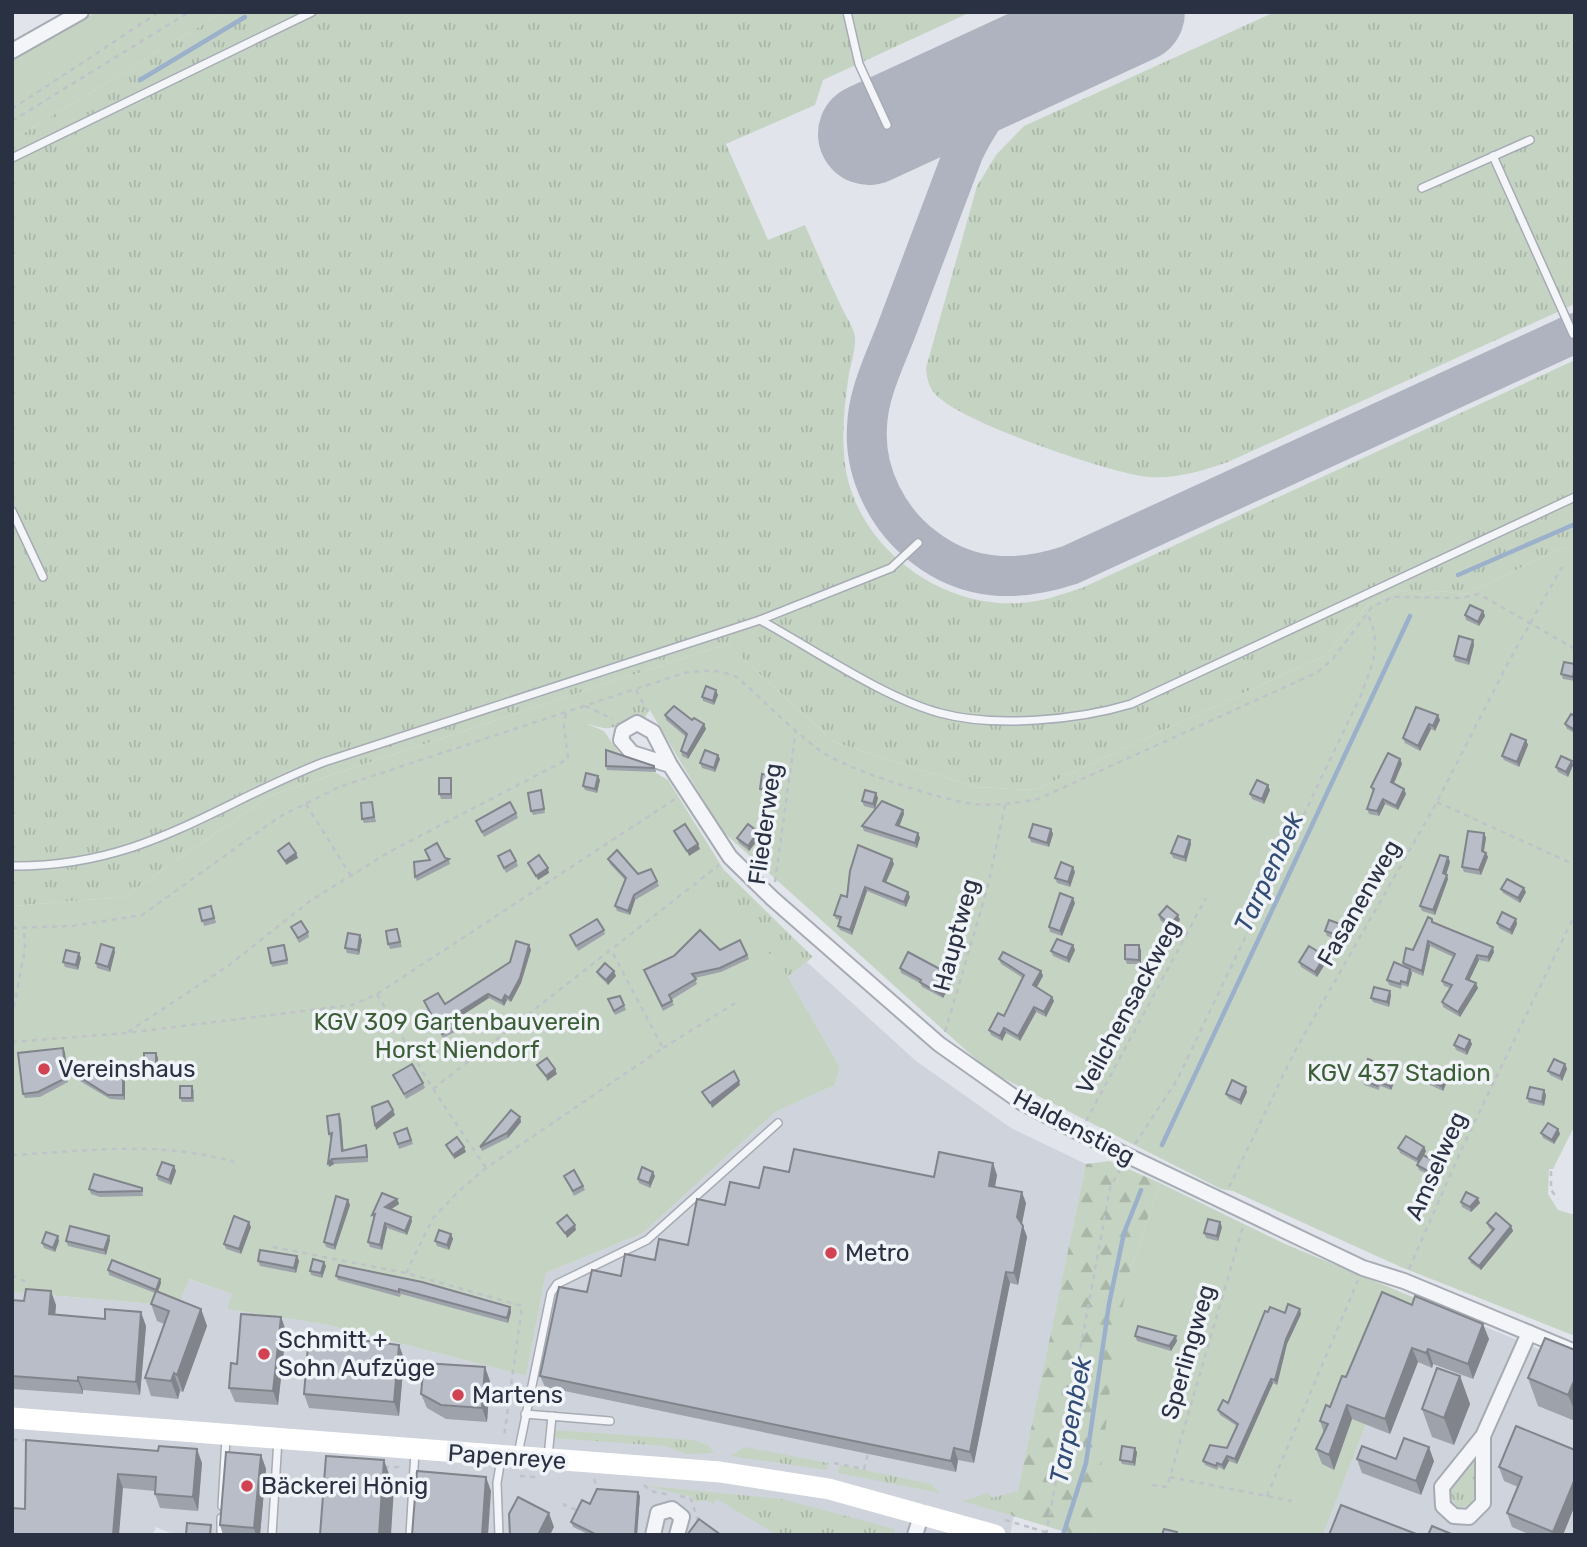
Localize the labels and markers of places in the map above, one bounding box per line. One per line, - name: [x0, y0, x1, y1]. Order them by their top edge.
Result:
- place label: Vereinshaus: [58, 1055, 195, 1083]
- marker: Vereinshaus: [36, 1061, 52, 1077]
- place label: Metro: [845, 1239, 909, 1267]
- marker: Metro: [823, 1245, 839, 1261]
- place label: Schmitt + Sohn Aufzüge: [278, 1326, 435, 1382]
- marker: Schmitt + Sohn Aufzüge: [256, 1346, 272, 1362]
- place label: Martens: [472, 1381, 563, 1409]
- marker: Martens: [450, 1387, 466, 1403]
- place label: Bäckerei Hönig: [261, 1472, 428, 1500]
- marker: Bäckerei Hönig: [239, 1478, 255, 1494]

